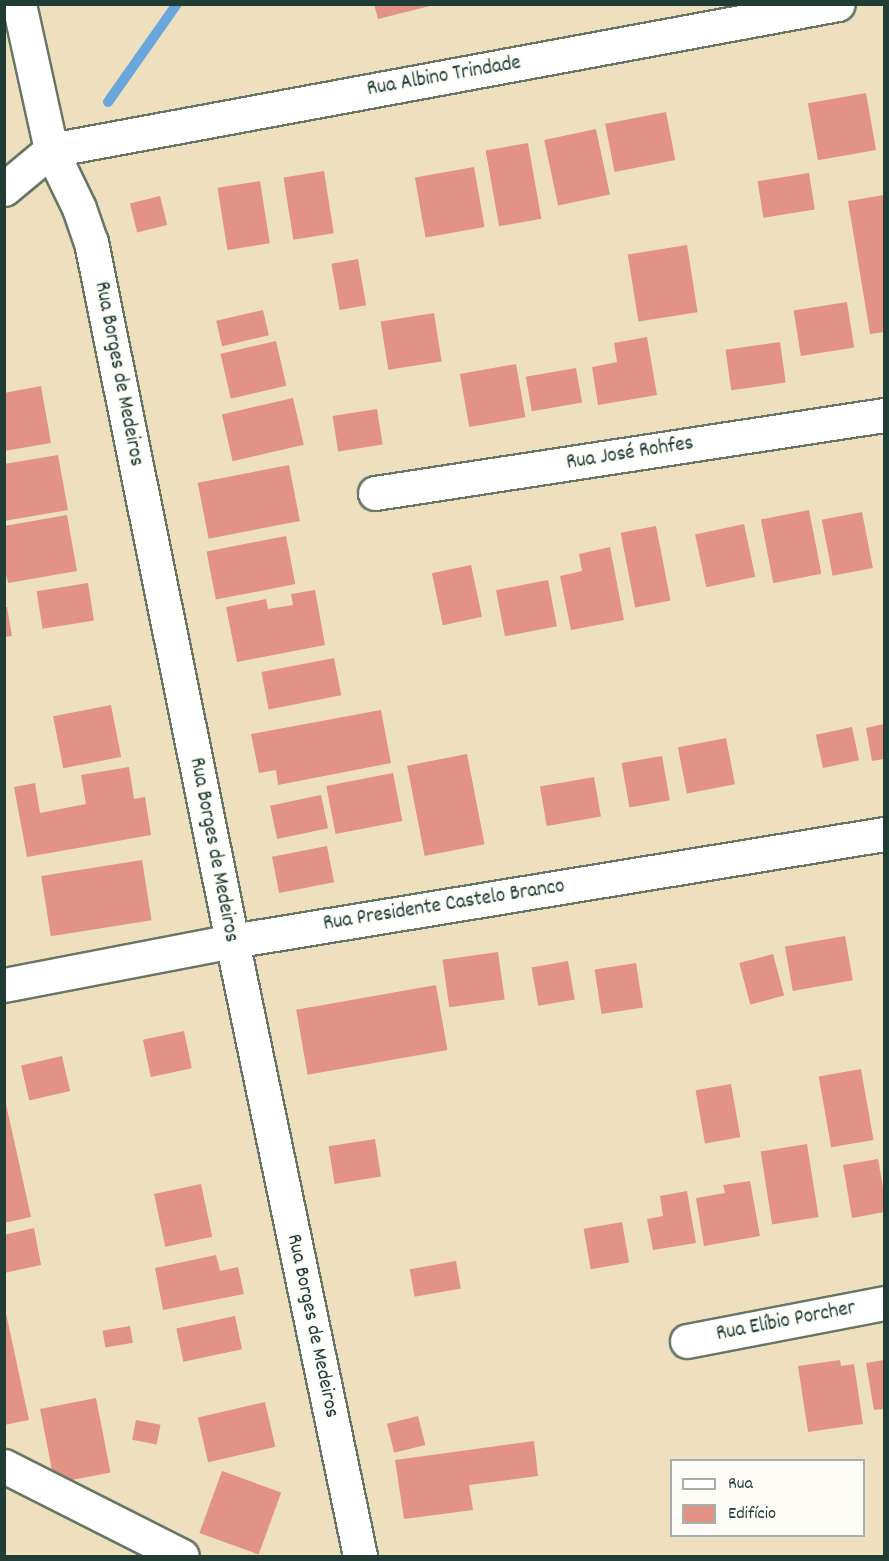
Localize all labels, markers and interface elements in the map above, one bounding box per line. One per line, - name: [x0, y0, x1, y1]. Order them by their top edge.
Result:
- street label: Rua Albino Trindade: [365, 51, 523, 103]
- street label: Rua Borges de Medeiros: [88, 280, 148, 468]
- street label: Rua José Rohfes: [565, 432, 695, 476]
- street label: Rua Borges de Medeiros: [183, 756, 243, 944]
- street label: Rua Presidente Castelo Branco: [322, 874, 566, 938]
- street label: Rua Borges de Medeiros: [280, 1232, 344, 1420]
- street label: Rua Elíbio Porcher: [714, 1296, 858, 1348]
- legend: [670, 1459, 865, 1537]
- text: Rua: [728, 1472, 753, 1497]
- text: Edifício: [728, 1502, 776, 1527]

